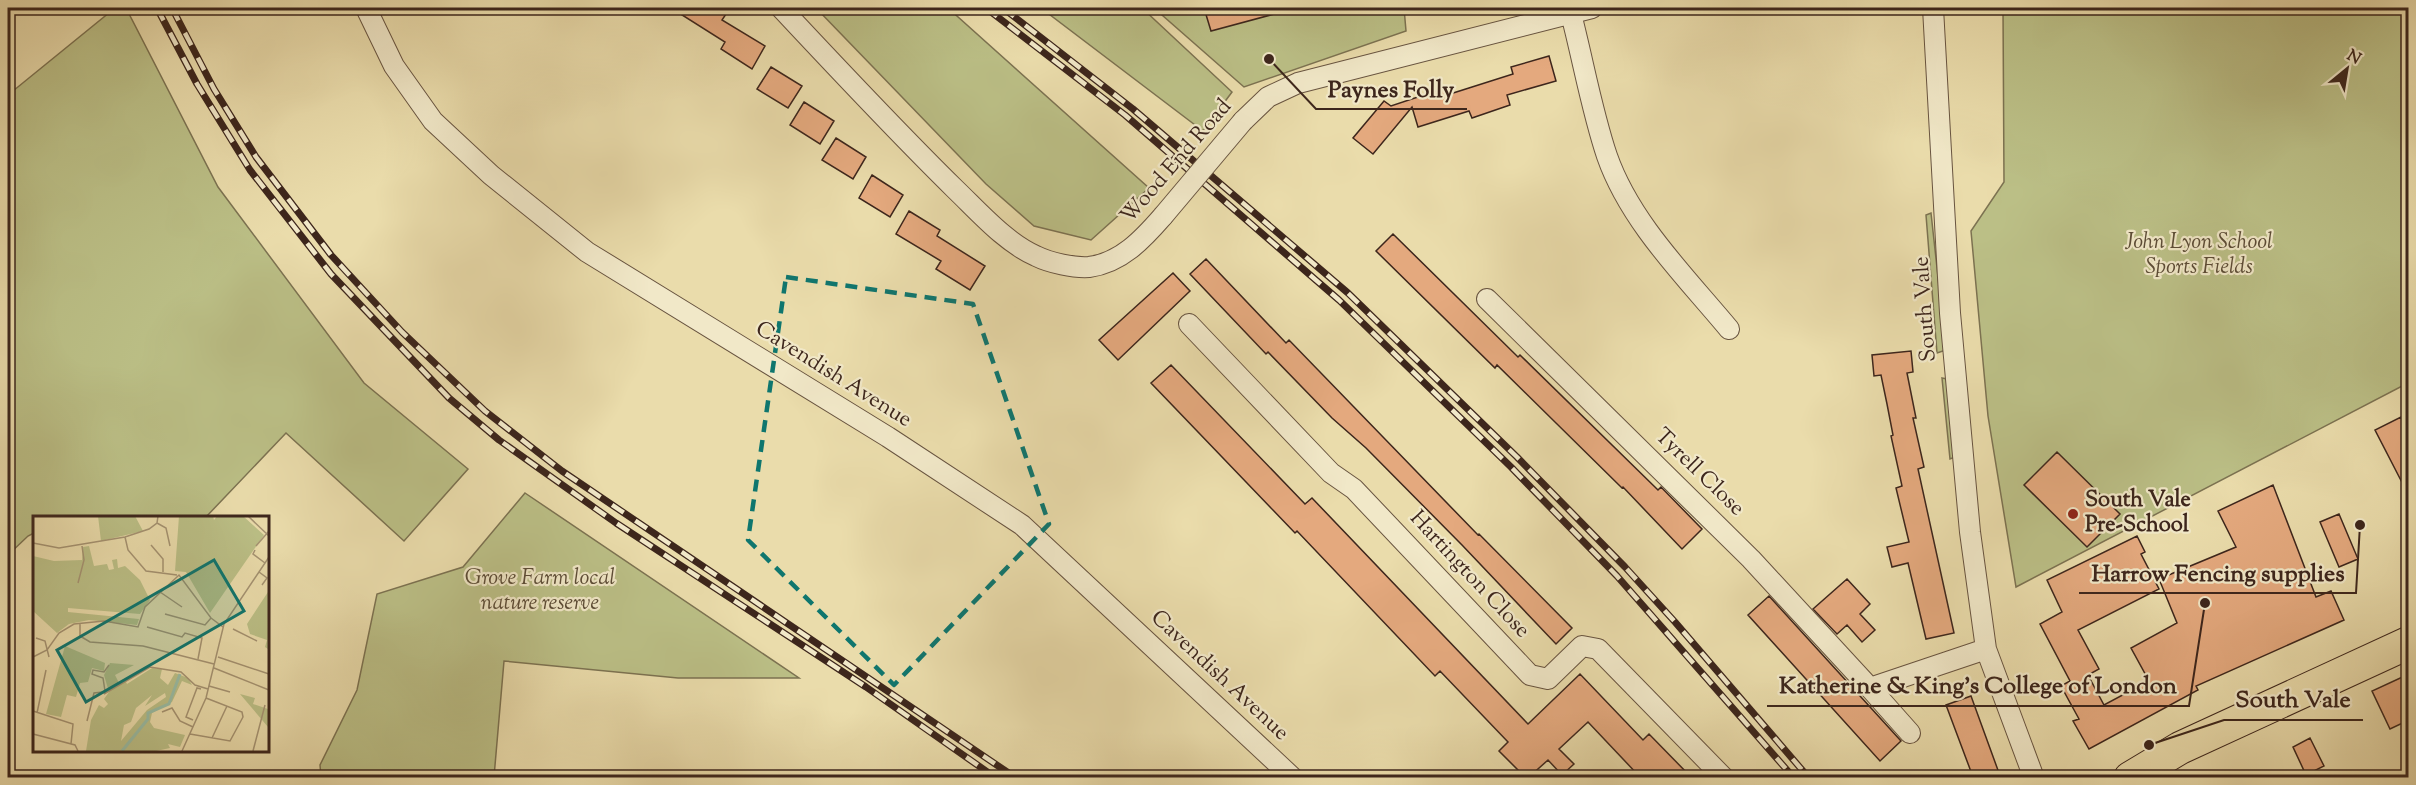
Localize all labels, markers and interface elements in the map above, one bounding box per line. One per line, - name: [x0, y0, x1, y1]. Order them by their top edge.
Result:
- north arrow: [2317, 39, 2377, 99]
- text: N: [2342, 45, 2365, 71]
- callout: Paynes Folly: [1316, 67, 1467, 109]
- text: Paynes Folly: [1328, 74, 1454, 108]
- street label: Wood End Road: [1114, 93, 1240, 231]
- park label: John Lyon School Sports Fields: [2124, 227, 2273, 284]
- street label: South Vale: [1906, 255, 1946, 363]
- street label: Cavendish Avenue: [748, 314, 918, 436]
- street label: Tyrell Close: [1647, 422, 1751, 524]
- place label: South Vale Pre-School: [2085, 485, 2191, 542]
- street label: Hartington Close: [1401, 504, 1537, 646]
- marker: South Vale Pre-School: [2066, 507, 2080, 521]
- inset map: [33, 516, 268, 752]
- callout: Harrow Fencing supplies: [2079, 551, 2356, 593]
- text: Harrow Fencing supplies: [2091, 558, 2345, 592]
- park label: Grove Farm local nature reserve: [465, 563, 616, 620]
- street label: Cavendish Avenue: [1142, 603, 1296, 749]
- callout: Katherine & King's College of London: [1767, 664, 2189, 706]
- text: Katherine & King's College of London: [1779, 670, 2178, 704]
- callout: South Vale: [2224, 678, 2363, 720]
- text: South Vale: [2235, 684, 2351, 718]

